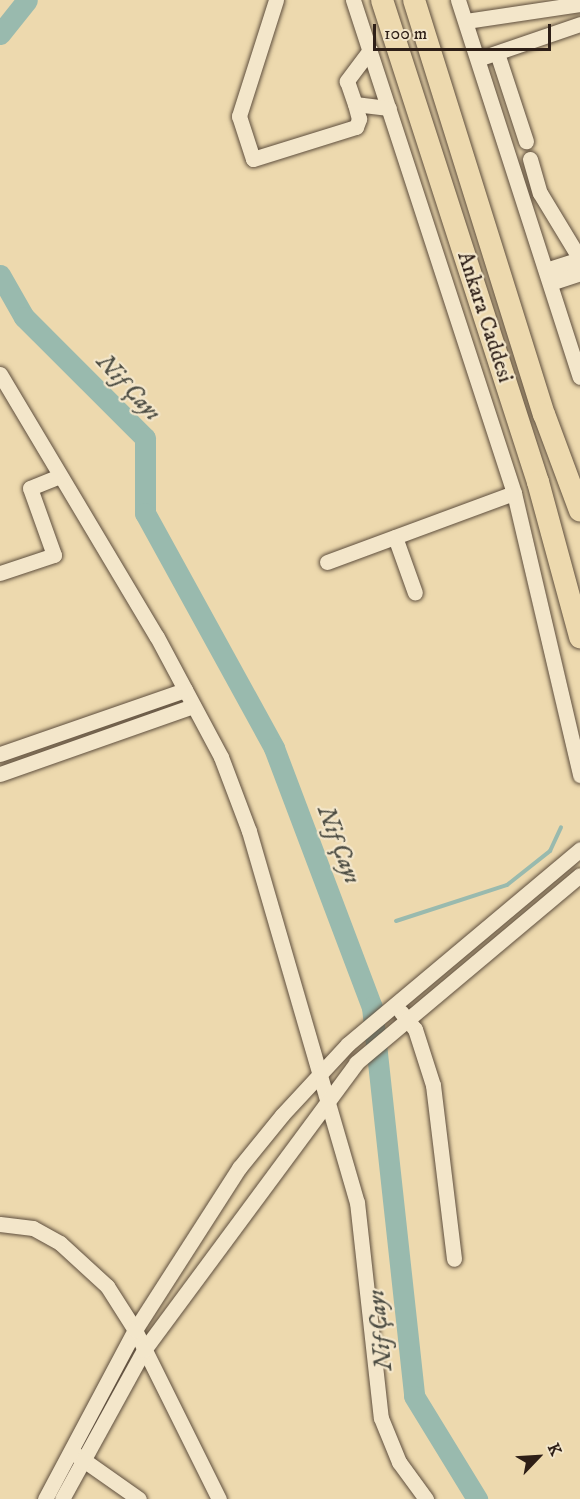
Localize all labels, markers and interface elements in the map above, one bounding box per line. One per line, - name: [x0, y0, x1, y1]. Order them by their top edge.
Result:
- scale bar: [376, 12, 554, 50]
- text: 100 m: [384, 23, 427, 45]
- street label: Ankara Caddesi: [451, 248, 519, 386]
- water label: Nif Çayı: [90, 349, 166, 427]
- water label: Nif Çayı: [310, 802, 366, 888]
- water label: Nif Çayı: [362, 1288, 400, 1372]
- north arrow: [508, 1427, 568, 1487]
- text: K: [543, 1440, 566, 1459]

